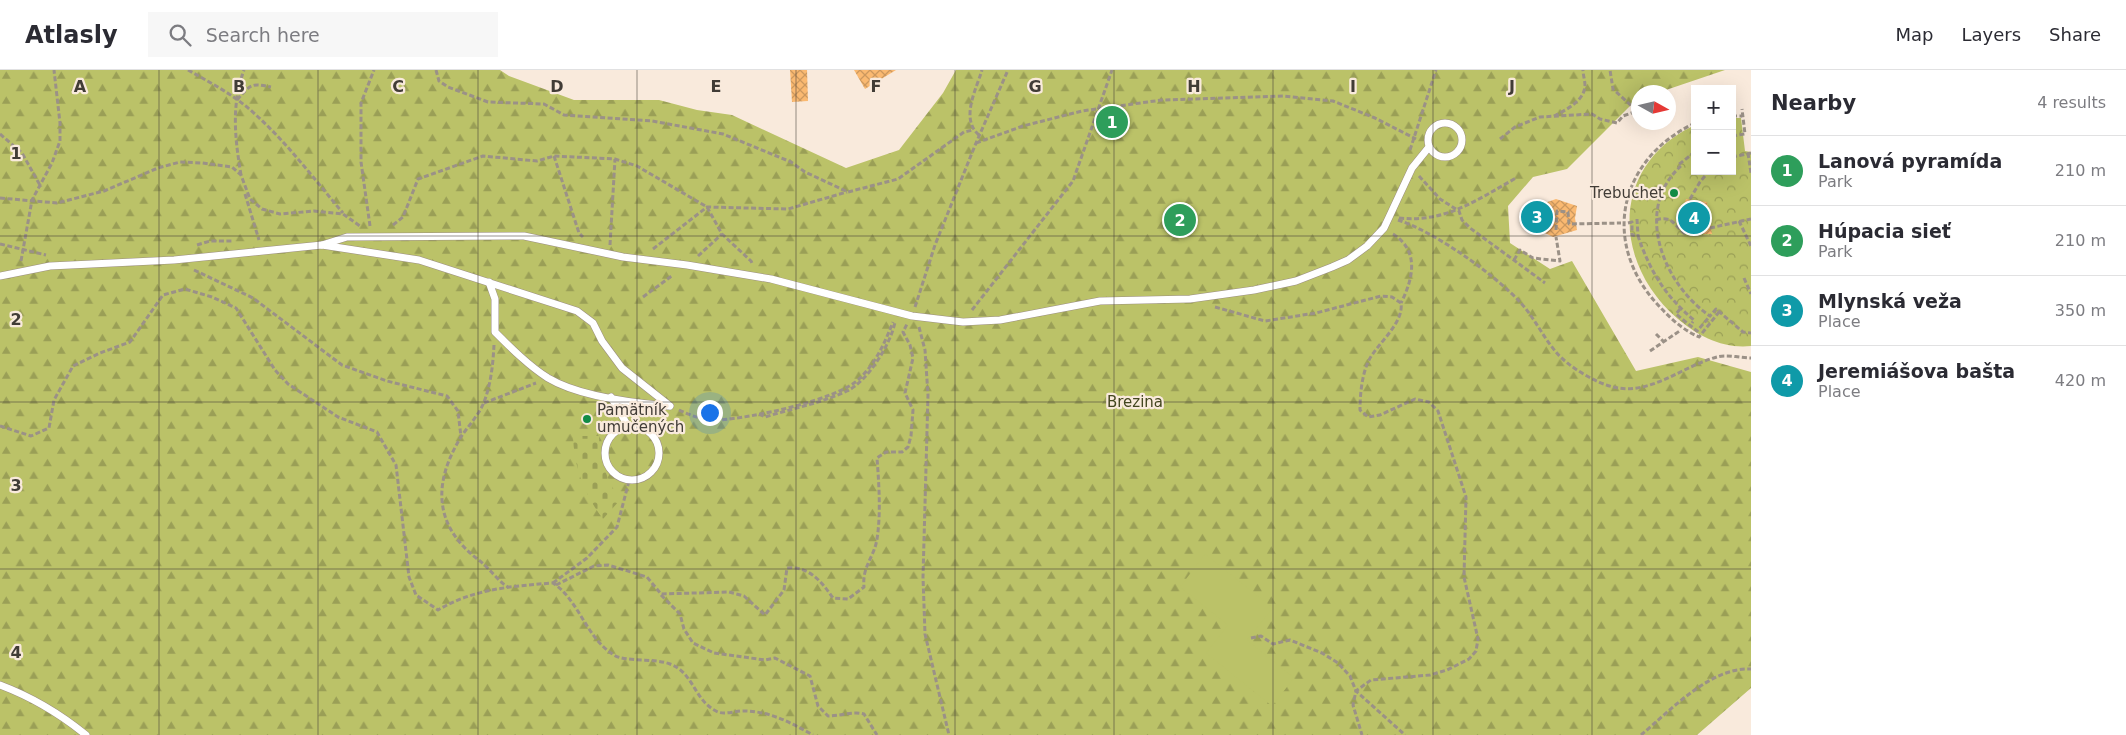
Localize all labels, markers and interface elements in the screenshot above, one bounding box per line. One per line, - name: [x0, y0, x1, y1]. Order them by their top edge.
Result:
- search box: [148, 12, 498, 57]
- text: Atlasly: [25, 21, 118, 49]
- icon: search: [166, 21, 194, 49]
- text: Search here: [206, 24, 320, 46]
- text: Map: [1895, 24, 1933, 45]
- text: Layers: [1961, 24, 2021, 45]
- text: Share: [2049, 24, 2101, 45]
- text: A: [74, 77, 87, 96]
- text: B: [233, 77, 245, 96]
- text: C: [392, 77, 404, 96]
- text: D: [550, 77, 564, 96]
- text: E: [711, 77, 721, 96]
- text: F: [871, 77, 881, 96]
- text: G: [1028, 77, 1042, 96]
- text: H: [1187, 77, 1201, 96]
- text: I: [1350, 77, 1356, 96]
- text: J: [1508, 77, 1515, 96]
- north arrow: [1631, 85, 1676, 130]
- map controls: [1691, 85, 1736, 175]
- button: +: [1691, 85, 1736, 130]
- text: Nearby: [1771, 91, 1856, 115]
- text: 4 results: [2037, 93, 2106, 112]
- pin: 1: [1096, 103, 1128, 141]
- button: −: [1691, 130, 1736, 175]
- text: 1: [10, 144, 22, 163]
- text: Lanová pyramída: [1818, 150, 2002, 172]
- text: 1: [1781, 161, 1793, 180]
- text: 210 m: [2055, 161, 2106, 180]
- text: Park: [1818, 172, 1853, 191]
- place label: Trebuchet: [1589, 184, 1664, 202]
- marker: Trebuchet: [1668, 187, 1680, 199]
- pin: 3: [1521, 198, 1553, 236]
- pin: 4: [1678, 199, 1710, 237]
- pin: 2: [1164, 201, 1196, 239]
- text: Húpacia sieť: [1818, 220, 1951, 242]
- text: 2: [1781, 231, 1793, 250]
- text: 210 m: [2055, 231, 2106, 250]
- text: Park: [1818, 242, 1853, 261]
- text: Mlynská veža: [1818, 290, 1962, 312]
- text: 3: [1781, 301, 1793, 320]
- text: 350 m: [2055, 301, 2106, 320]
- text: 2: [10, 310, 22, 329]
- text: Place: [1818, 312, 1861, 331]
- text: Jeremiášova bašta: [1818, 360, 2015, 382]
- text: 4: [1781, 371, 1793, 390]
- text: 420 m: [2055, 371, 2106, 390]
- text: Place: [1818, 382, 1861, 401]
- park label: Brezina: [1107, 393, 1163, 411]
- your location: [697, 400, 723, 426]
- place label: Pamätník umučených: [597, 401, 684, 436]
- marker: Pamätník umučených: [581, 413, 593, 425]
- text: 3: [10, 476, 22, 495]
- text: 4: [10, 643, 22, 662]

